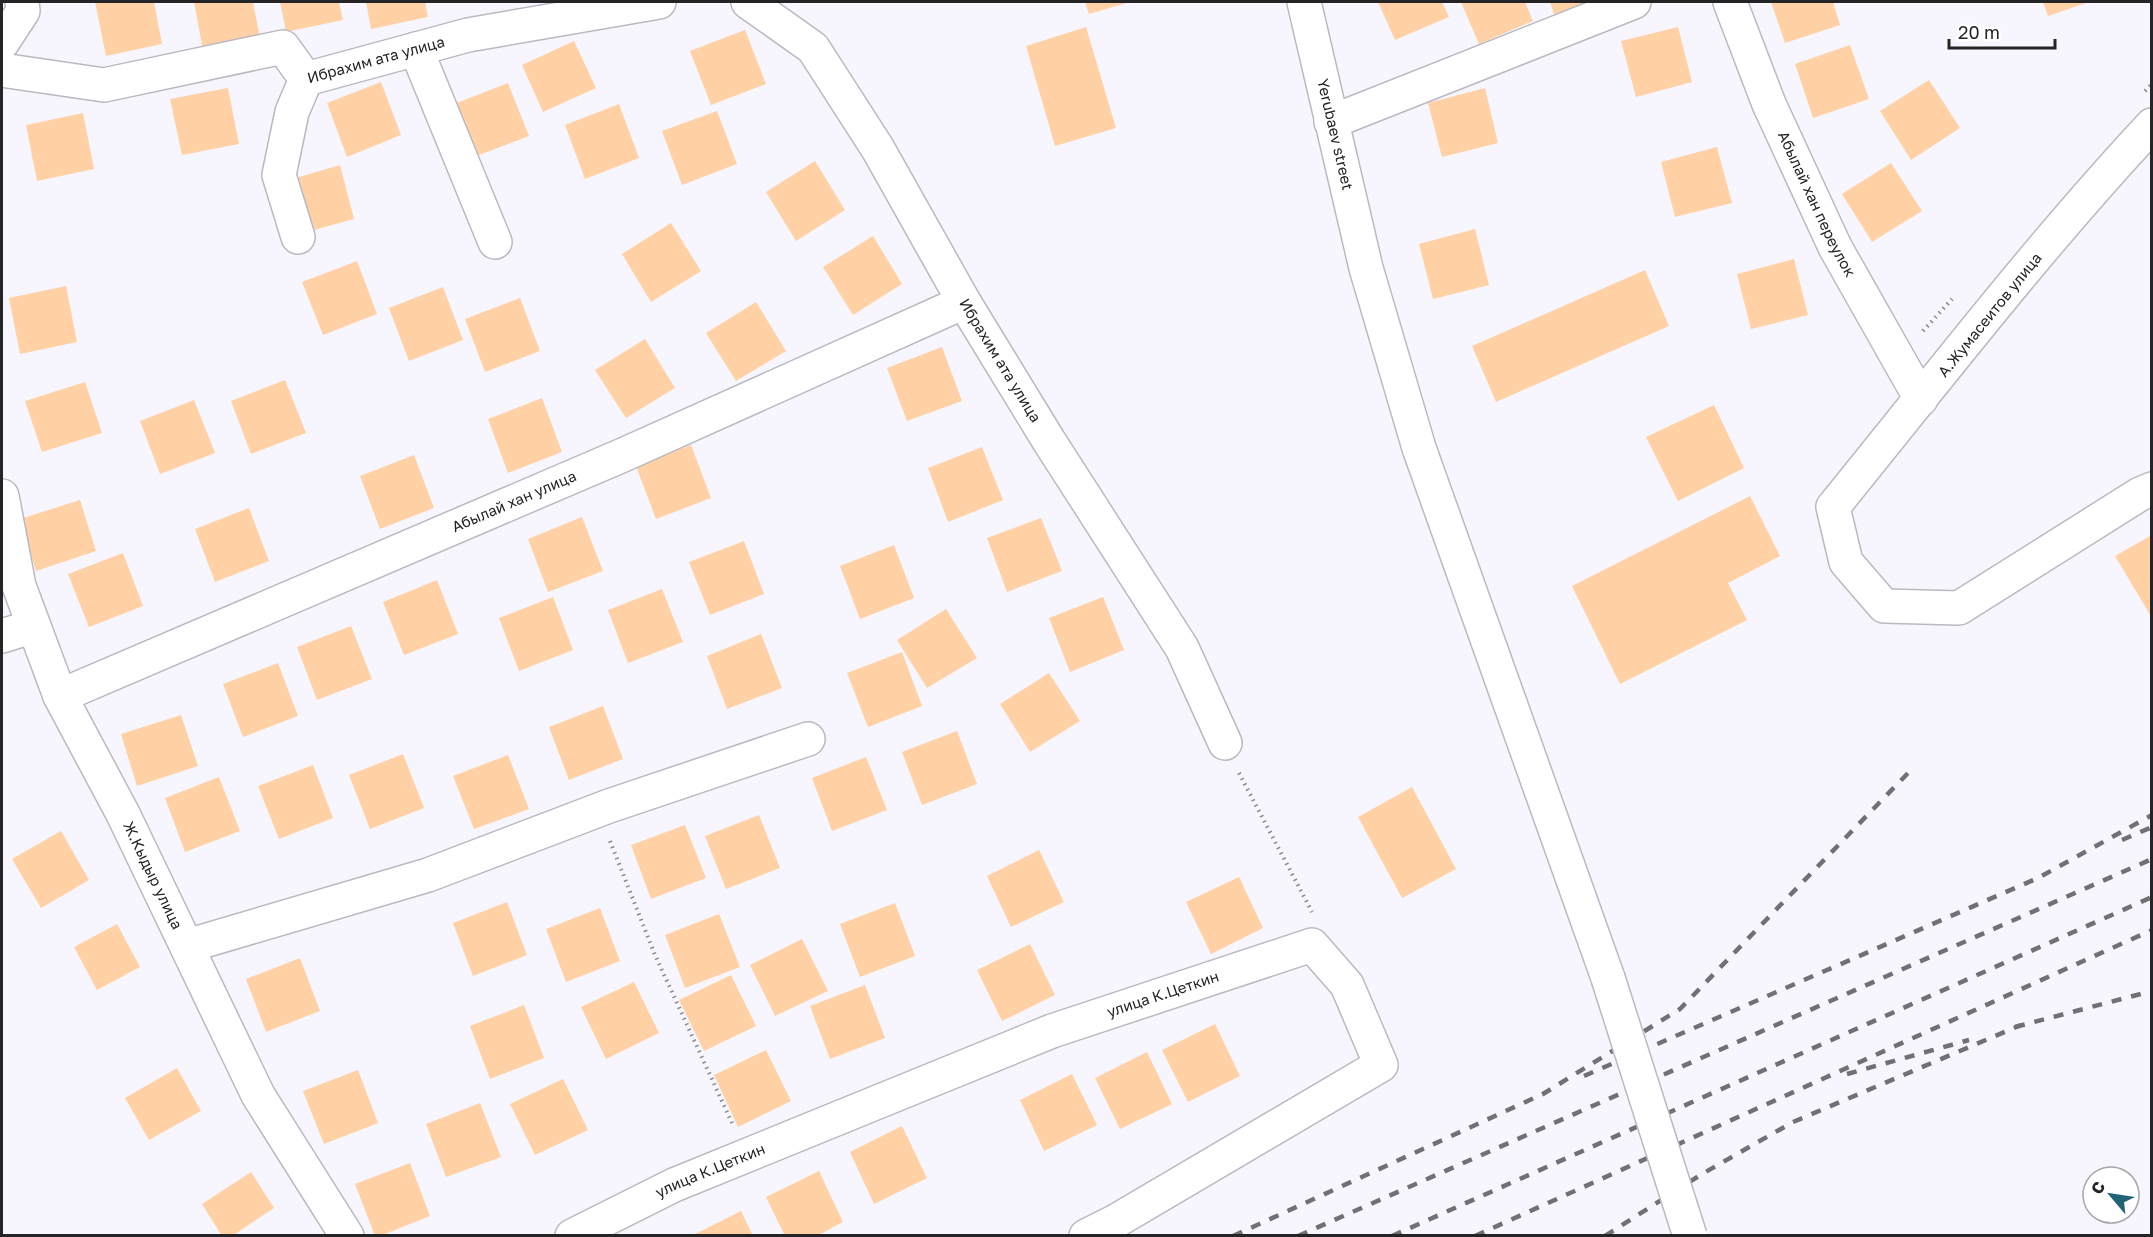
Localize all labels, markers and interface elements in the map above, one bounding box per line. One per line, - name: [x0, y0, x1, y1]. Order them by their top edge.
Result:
- scale bar: [1949, 12, 2056, 50]
- text: 20 m: [1958, 21, 2000, 43]
- street label: Ибрахим ата улица: [305, 32, 446, 86]
- street label: Yerubaev street: [1314, 77, 1357, 192]
- street label: Абылай хан переулок: [1775, 128, 1860, 280]
- street label: А.Жумасеитов улица: [1934, 249, 2045, 380]
- street label: Ибрахим ата улица: [956, 295, 1045, 425]
- street label: Абылай хан улица: [449, 466, 579, 535]
- street label: Ж.Кыдыр улица: [120, 818, 187, 932]
- street label: улица К.Цеткин: [1104, 966, 1221, 1020]
- street label: улица К.Цеткин: [652, 1139, 767, 1201]
- north arrow: [2081, 1165, 2141, 1225]
- text: С: [2086, 1178, 2109, 1198]

